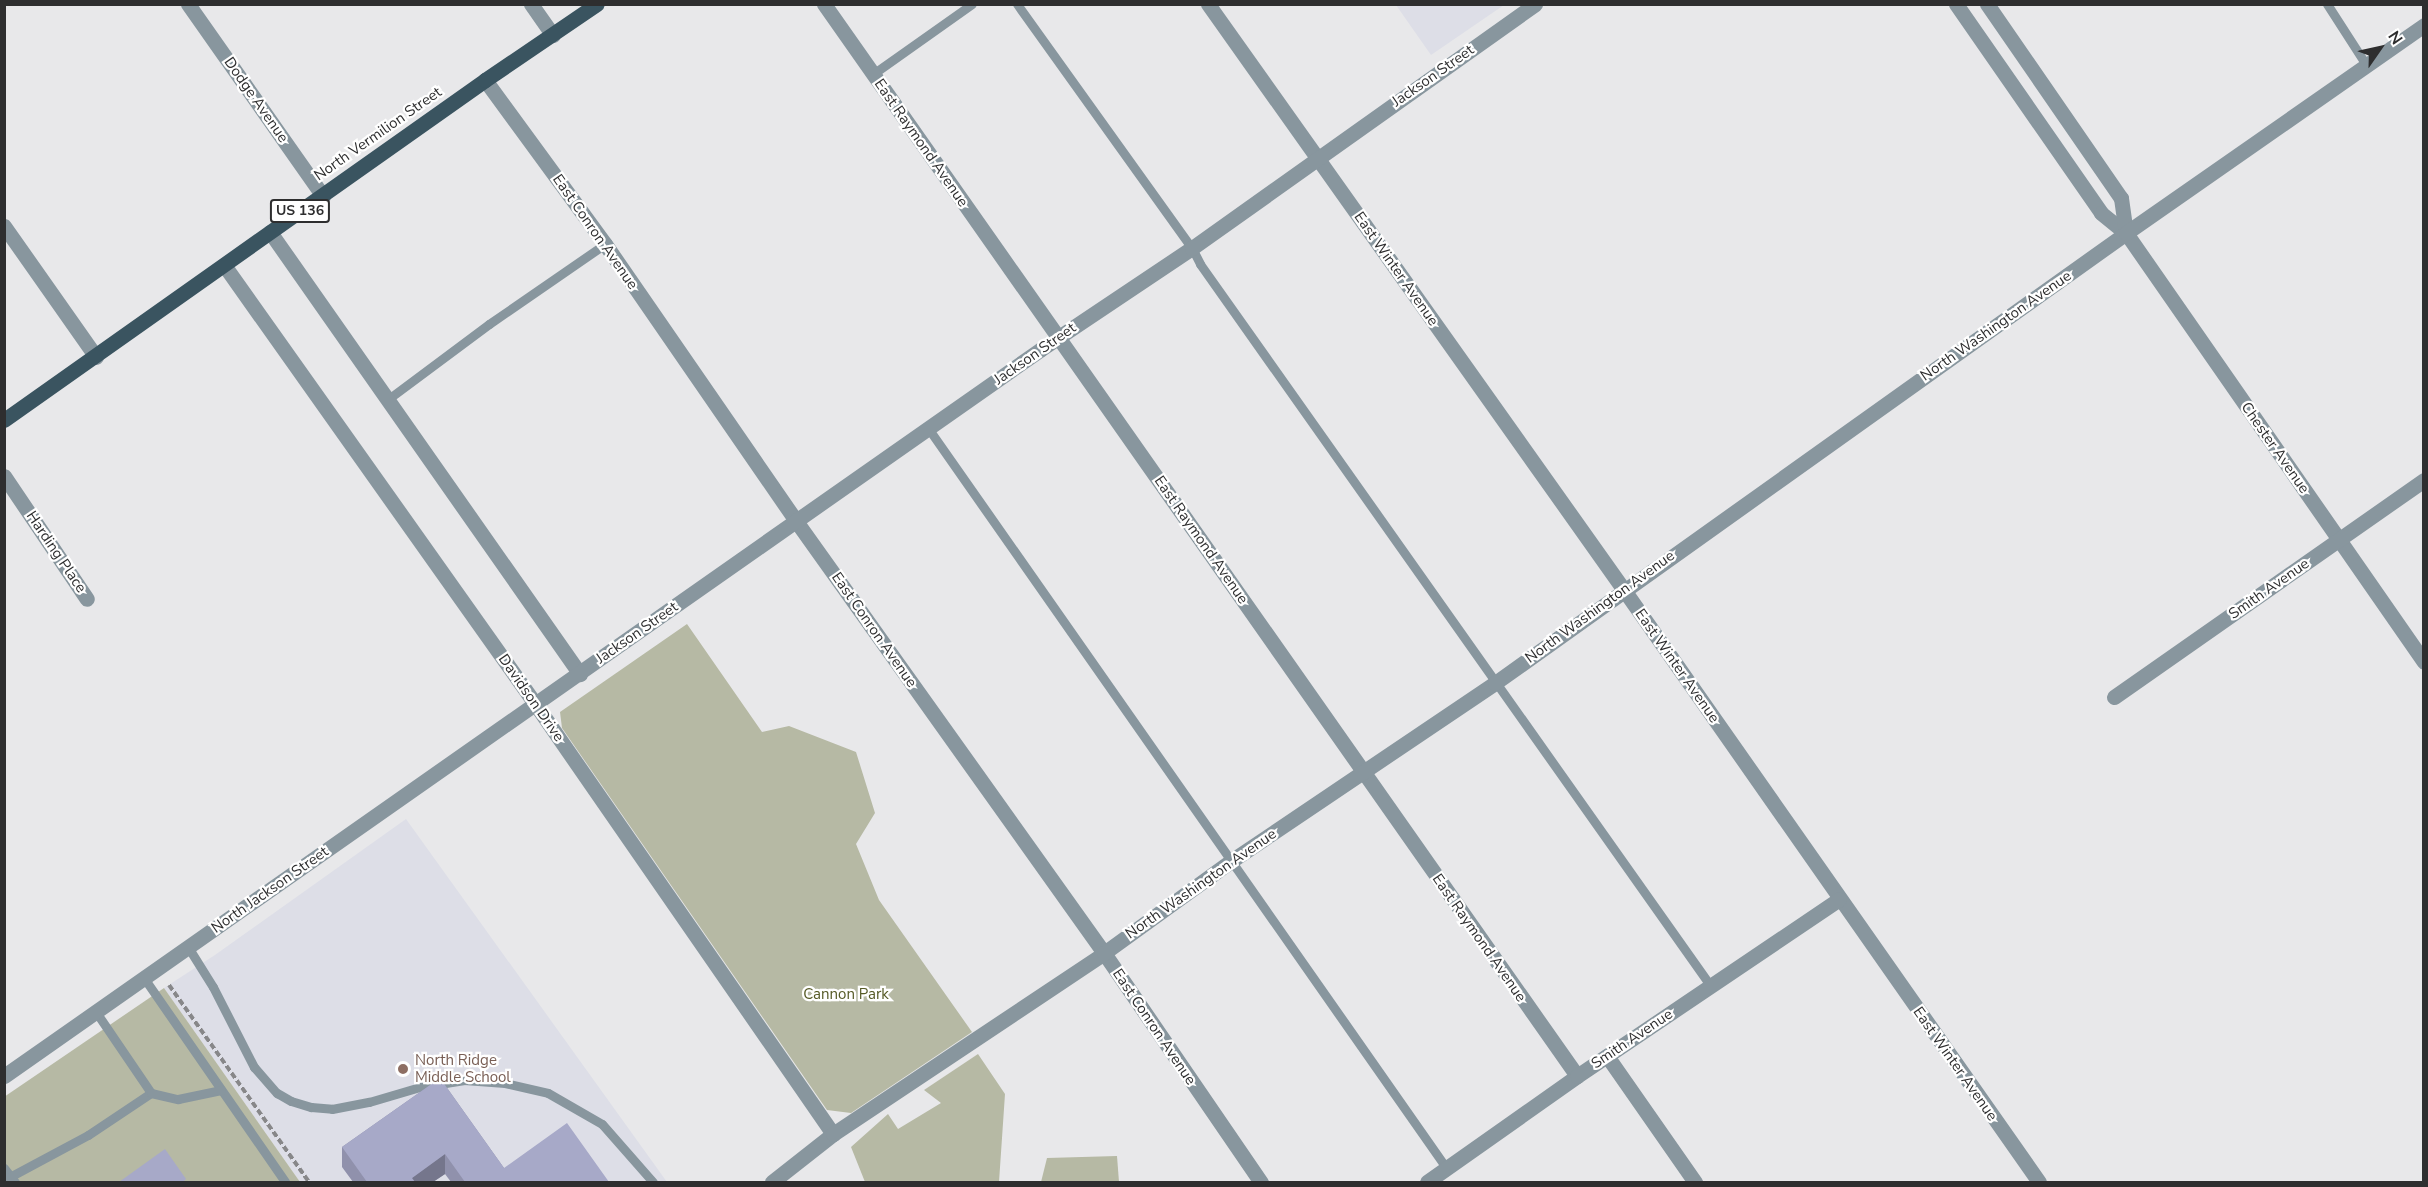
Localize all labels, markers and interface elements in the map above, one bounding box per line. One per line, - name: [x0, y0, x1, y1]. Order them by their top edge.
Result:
- north arrow: [2350, 18, 2410, 78]
- text: N: [2382, 27, 2407, 49]
- street label: Jackson Street: [1389, 41, 1477, 111]
- street label: Dodge Avenue: [220, 54, 292, 146]
- street label: East Raymond Avenue: [870, 76, 972, 210]
- street label: North Vermilion Street: [311, 83, 445, 185]
- street label: East Conron Avenue: [549, 171, 641, 293]
- road number: US 136: [268, 200, 332, 222]
- street label: East Winter Avenue: [1350, 209, 1442, 329]
- street label: North Washington Avenue: [1917, 267, 2075, 385]
- street label: Jackson Street: [991, 319, 1079, 389]
- street label: Chester Avenue: [2237, 399, 2313, 497]
- street label: East Raymond Avenue: [1150, 473, 1252, 607]
- street label: Harding Place: [22, 508, 90, 596]
- street label: North Washington Avenue: [1522, 547, 1678, 667]
- street label: Smith Avenue: [2225, 555, 2313, 623]
- street label: East Conron Avenue: [828, 569, 920, 691]
- street label: Jackson Street: [593, 598, 681, 668]
- street label: East Winter Avenue: [1631, 606, 1723, 726]
- street label: Davidson Drive: [494, 651, 568, 745]
- street label: North Washington Avenue: [1122, 825, 1280, 943]
- street label: North Jackson Street: [208, 843, 332, 937]
- street label: East Raymond Avenue: [1428, 871, 1530, 1005]
- street label: East Conron Avenue: [1108, 965, 1200, 1089]
- park label: Cannon Park: [803, 986, 889, 1004]
- street label: East Winter Avenue: [1909, 1004, 2001, 1124]
- street label: Smith Avenue: [1588, 1005, 1676, 1073]
- place label: North Ridge Middle School: [415, 1051, 511, 1086]
- marker: North Ridge Middle School: [396, 1062, 410, 1076]

